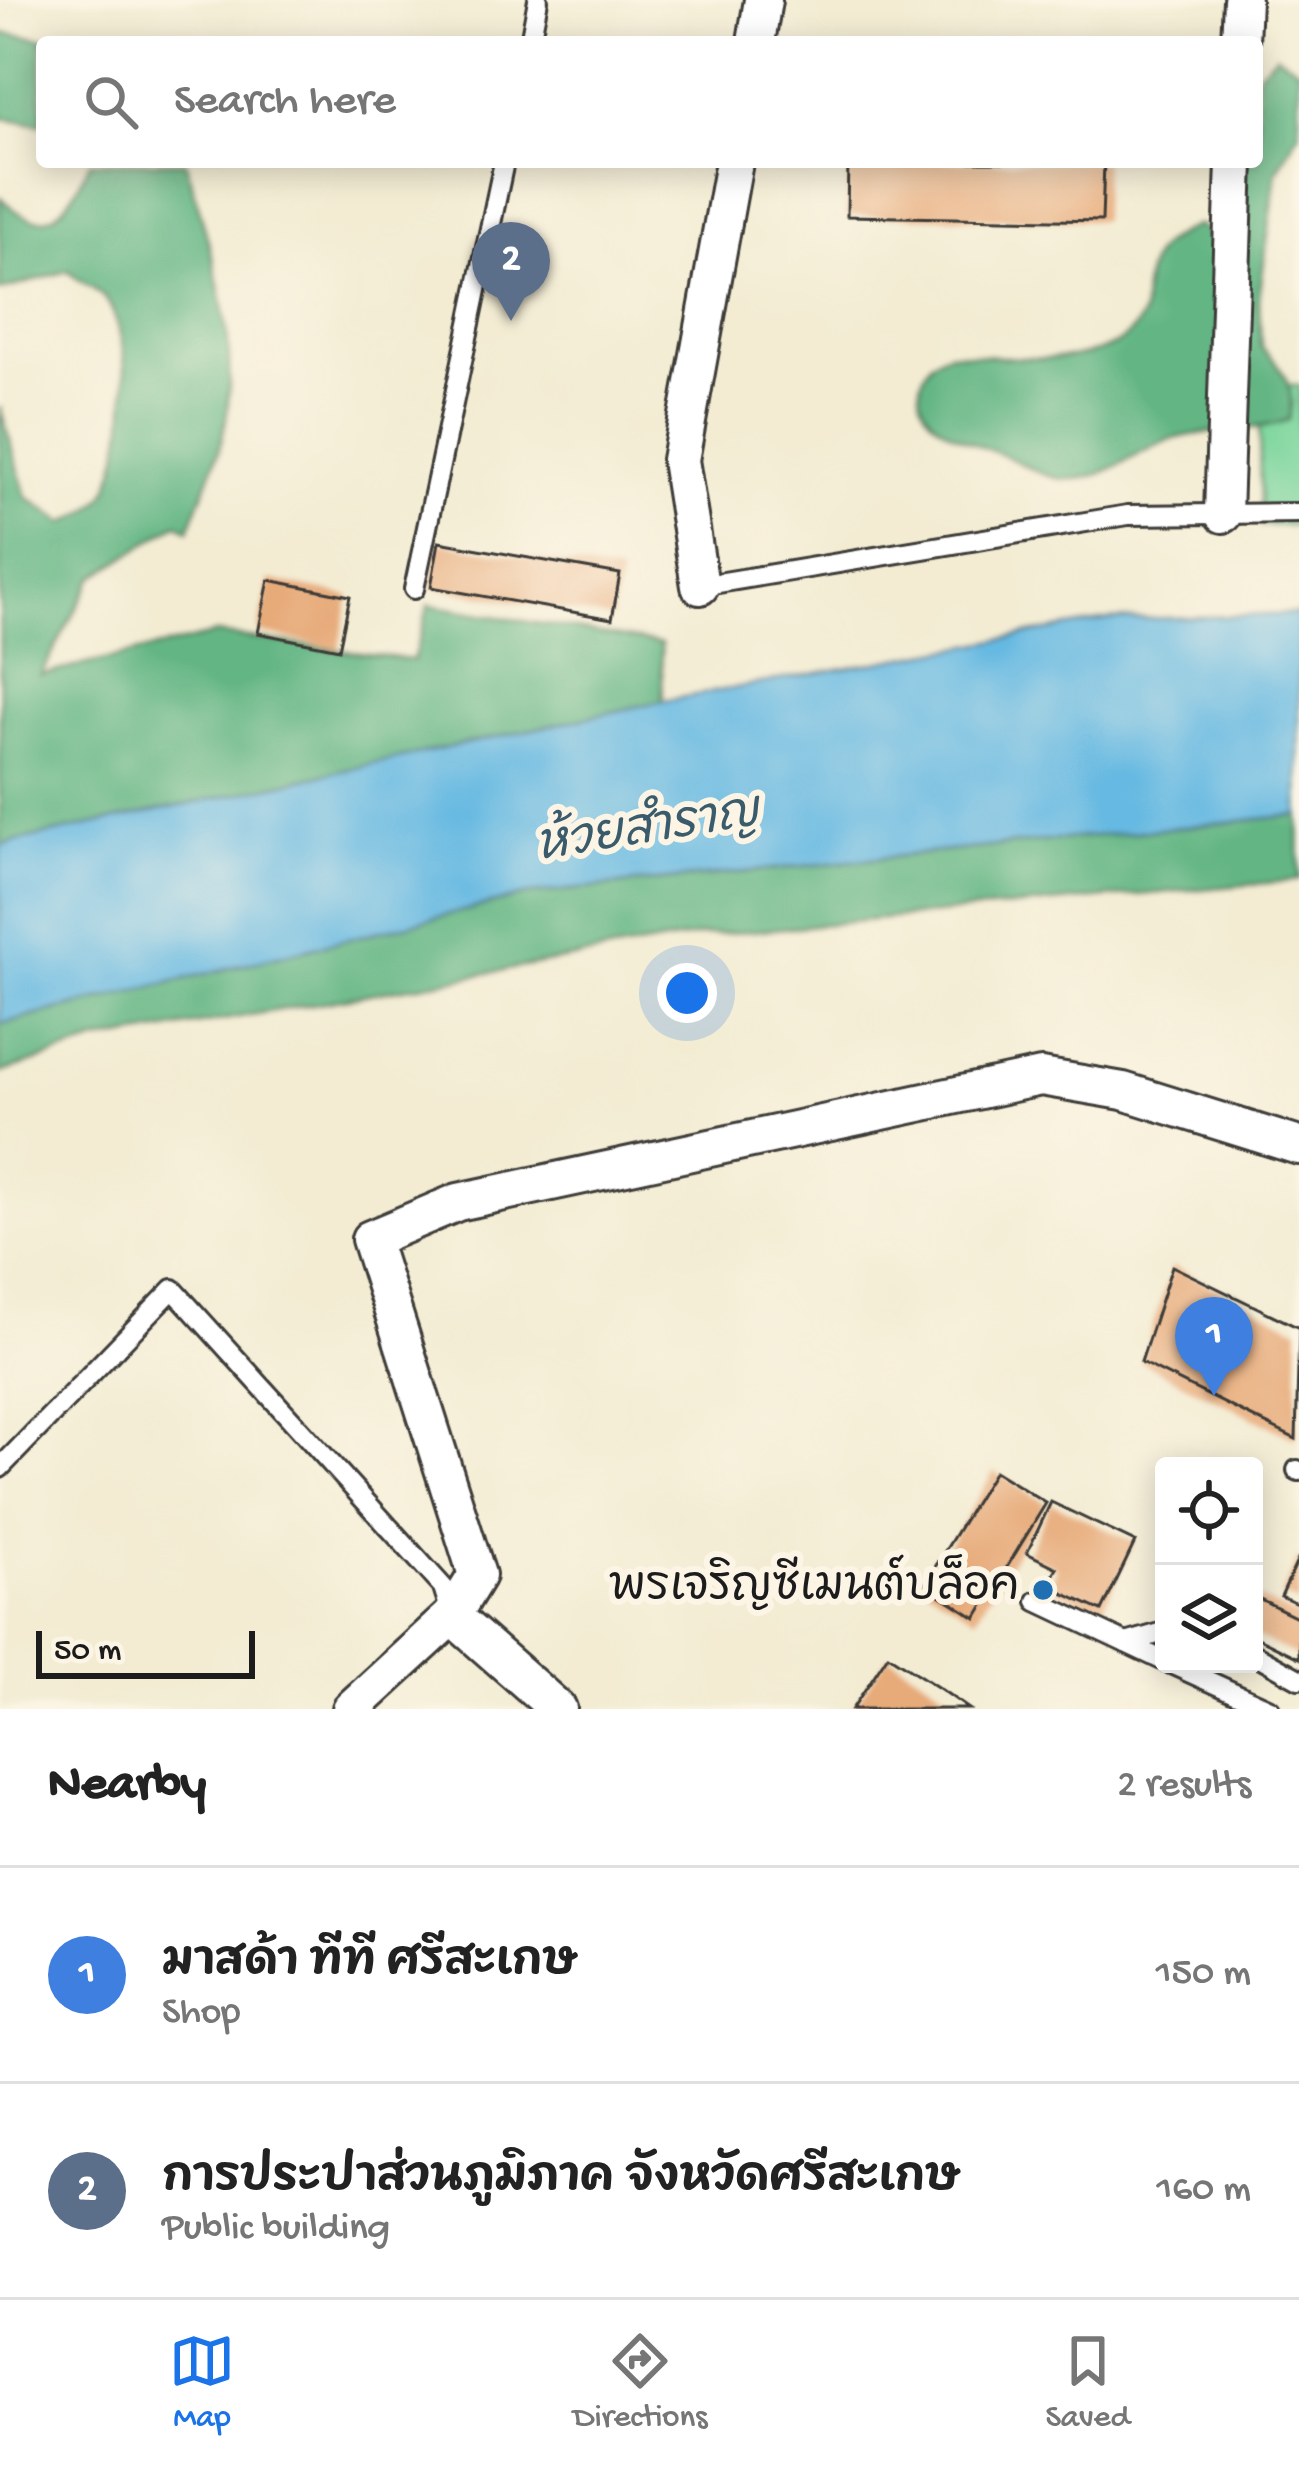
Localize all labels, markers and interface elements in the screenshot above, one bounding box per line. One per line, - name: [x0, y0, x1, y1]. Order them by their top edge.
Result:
- search box: [36, 36, 1263, 168]
- icon: search: [78, 69, 144, 135]
- text: Search here: [174, 76, 396, 129]
- pin: 2: [472, 222, 550, 321]
- water label: ห้วยสำราญ: [531, 778, 767, 879]
- your location: [657, 963, 717, 1023]
- pin: 1: [1175, 1297, 1253, 1396]
- map controls: [1155, 1457, 1263, 1673]
- button: locate: [1155, 1457, 1263, 1565]
- place label: พรเจริญซีเมนต์บล็อค: [609, 1554, 1019, 1617]
- button: layers: [1155, 1565, 1263, 1673]
- marker: พรเจริญซีเมนต์บล็อค: [1030, 1577, 1056, 1603]
- scale bar: [36, 1625, 255, 1678]
- text: 50 m: [54, 1633, 121, 1671]
- text: Nearby: [48, 1757, 206, 1817]
- text: 2 results: [1117, 1764, 1251, 1810]
- text: มาสด้า ทีที ศรีสะเกษ: [162, 1938, 578, 1991]
- text: 1: [79, 1952, 95, 1998]
- text: 150 m: [1156, 1952, 1251, 1998]
- text: Shop: [162, 1991, 240, 2037]
- text: การประปาส่วนภูมิภาค จังหวัดศรีสะเกษ: [162, 2154, 961, 2207]
- text: 2: [77, 2168, 97, 2214]
- text: 160 m: [1156, 2168, 1251, 2214]
- text: Public building: [162, 2207, 390, 2253]
- tab: Map: [169, 2328, 235, 2438]
- tab: Directions: [573, 2328, 707, 2438]
- tab: Saved: [1045, 2328, 1130, 2438]

